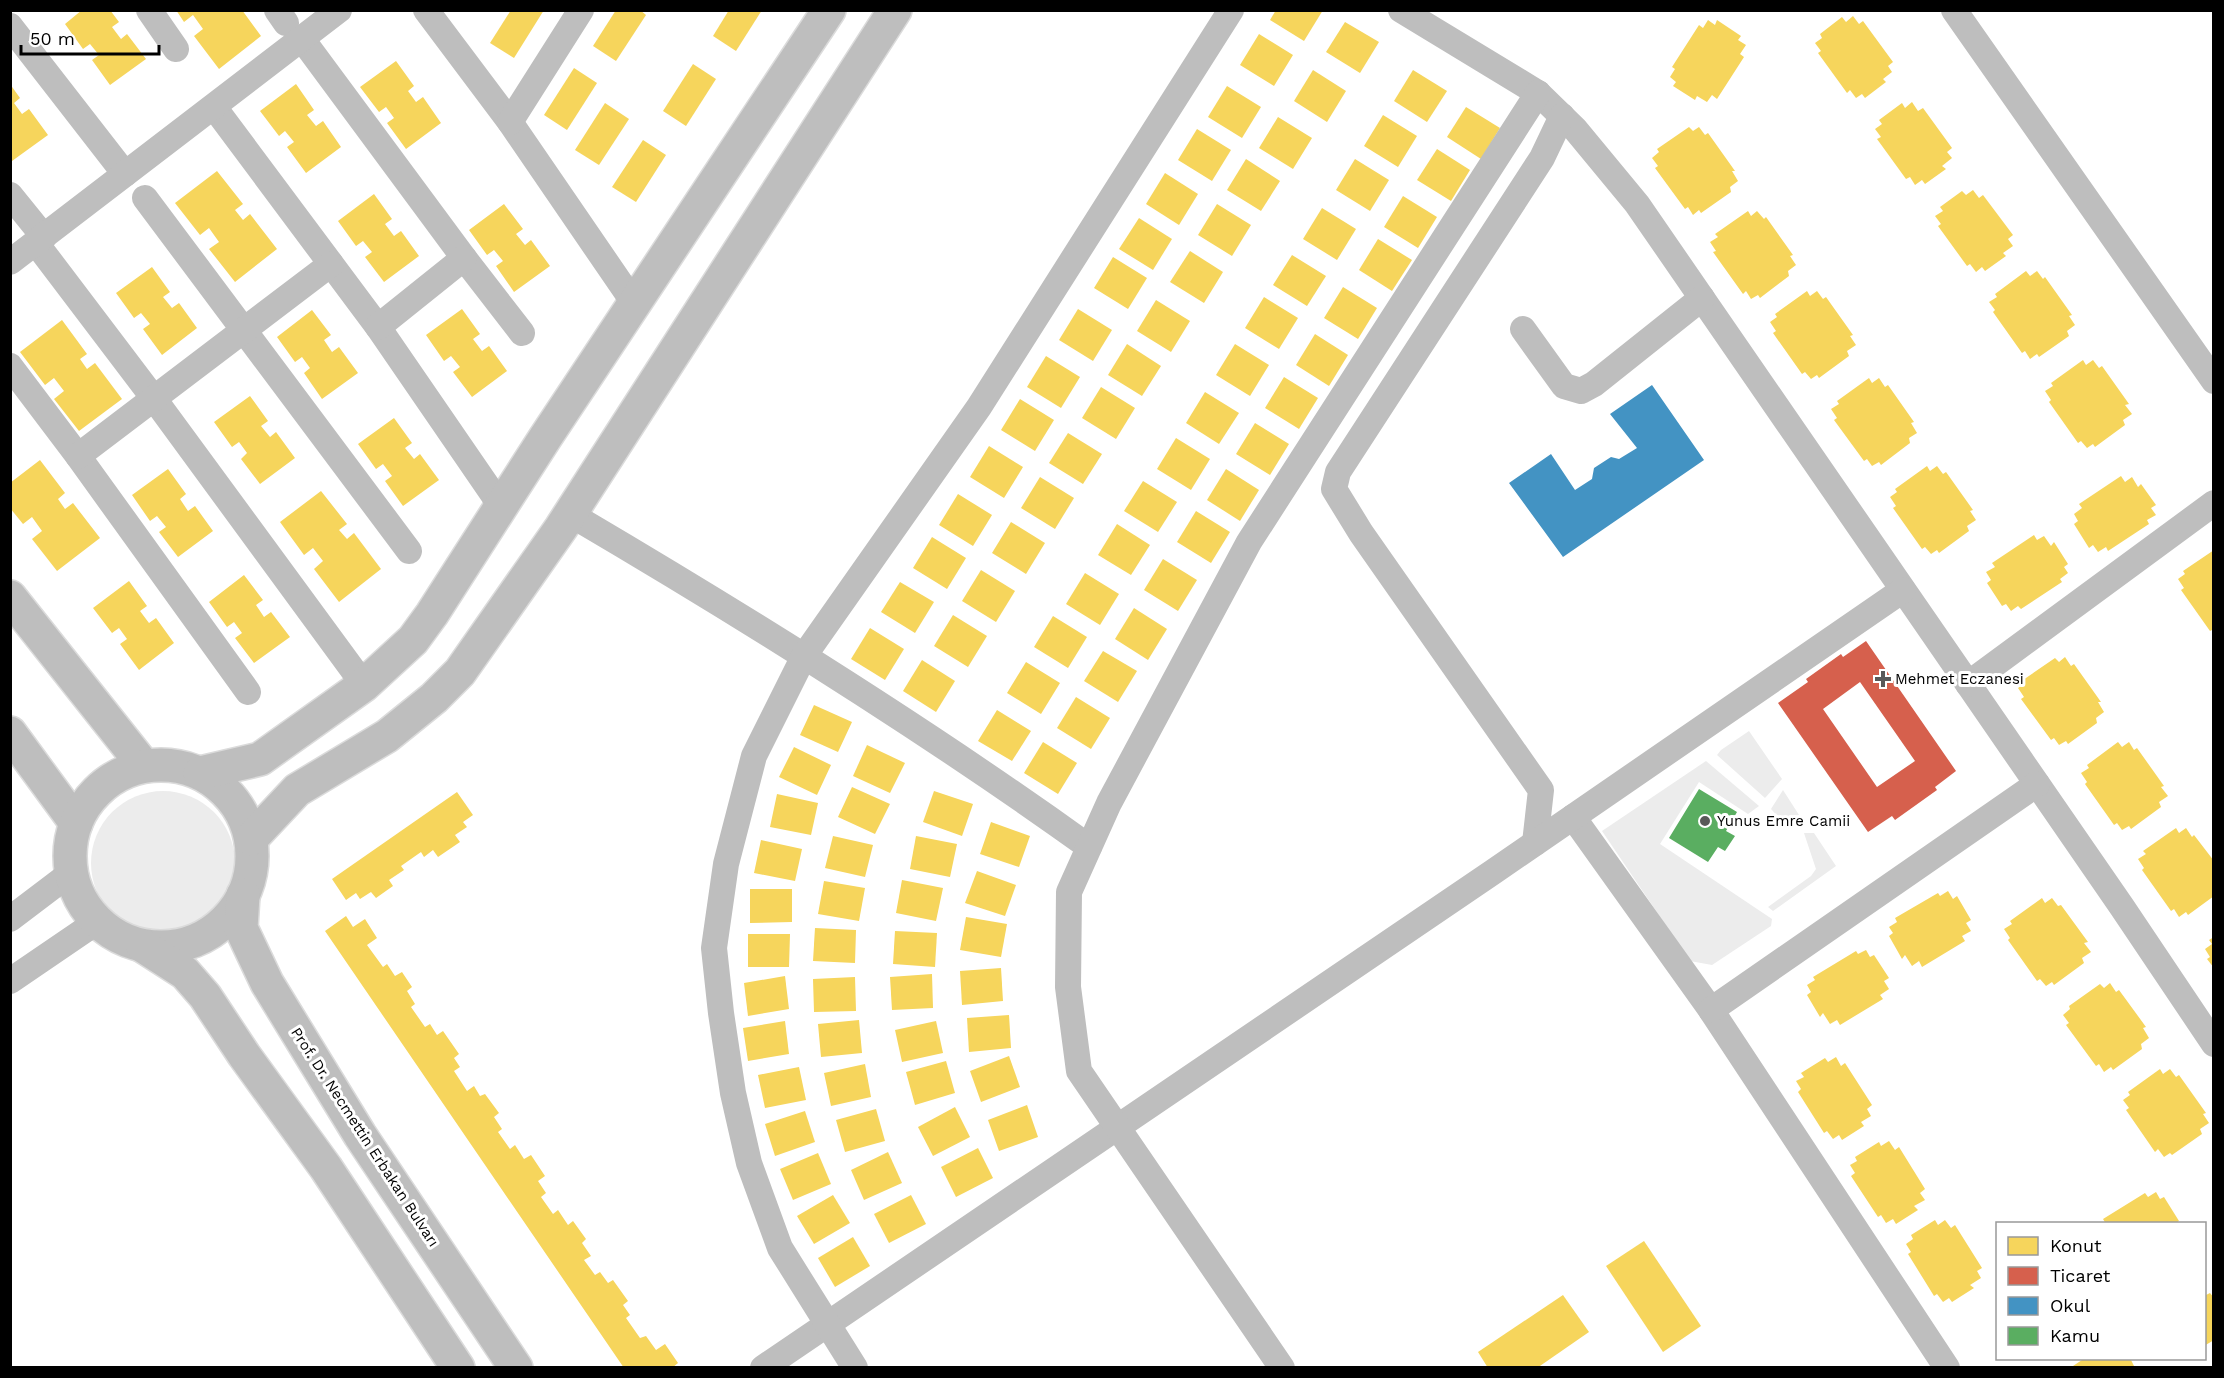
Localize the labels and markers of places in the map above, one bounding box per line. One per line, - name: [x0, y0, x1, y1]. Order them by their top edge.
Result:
- place label: Mehmet Eczanesi: [1895, 670, 2024, 688]
- marker: Mehmet Eczanesi: [1876, 672, 1890, 686]
- place label: Yunus Emre Camii: [1717, 812, 1850, 830]
- marker: Yunus Emre Camii: [1698, 814, 1712, 828]

